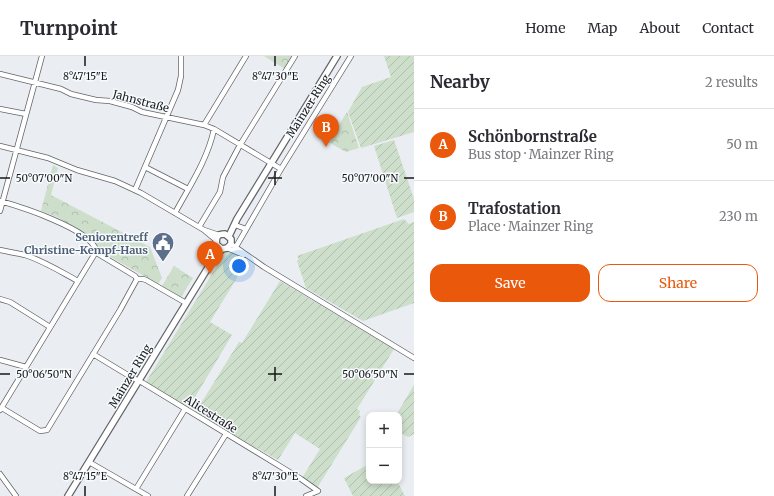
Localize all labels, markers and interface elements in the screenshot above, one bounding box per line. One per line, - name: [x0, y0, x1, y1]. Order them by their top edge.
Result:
- text: Turnpoint: [20, 16, 118, 40]
- text: Home: [525, 19, 566, 37]
- text: Map: [588, 19, 617, 37]
- text: About: [639, 19, 680, 37]
- text: Contact: [702, 19, 754, 37]
- text: 8°47'15"E: [63, 70, 108, 83]
- text: 8°47'30"E: [252, 70, 299, 83]
- street label: Mainzer Ring: [283, 71, 333, 140]
- text: Nearby: [430, 71, 490, 93]
- text: 2 results: [705, 74, 758, 91]
- street label: Jahnstraße: [110, 87, 171, 115]
- pin: B: [313, 114, 339, 147]
- text: Schönbornstraße: [468, 127, 597, 146]
- text: A: [438, 136, 448, 153]
- text: 50 m: [726, 136, 758, 153]
- text: Bus stop · Mainzer Ring: [468, 146, 614, 163]
- text: 50°07'00"N: [16, 172, 72, 185]
- text: 50°07'00"N: [342, 172, 398, 185]
- text: Trafostation: [468, 199, 561, 218]
- text: B: [438, 208, 448, 225]
- text: 230 m: [719, 208, 758, 225]
- text: Place · Mainzer Ring: [468, 218, 593, 235]
- place label: Seniorentreff Christine-Kempf-Haus: [24, 230, 149, 257]
- public building icon: Seniorentreff Christine-Kempf-Haus: [150, 230, 176, 263]
- pin: A: [197, 241, 223, 274]
- your location: [229, 256, 249, 276]
- button: Save: [430, 264, 590, 302]
- button: Share: [598, 264, 758, 302]
- street label: Mainzer Ring: [105, 341, 155, 410]
- text: 50°06'50"N: [16, 368, 72, 381]
- text: 50°06'50"N: [342, 368, 398, 381]
- street label: Alicestraße: [181, 392, 240, 436]
- map controls: [366, 412, 402, 484]
- button: +: [366, 412, 402, 448]
- button: −: [366, 448, 402, 484]
- text: 8°47'15"E: [63, 470, 108, 483]
- text: 8°47'30"E: [252, 470, 299, 483]

